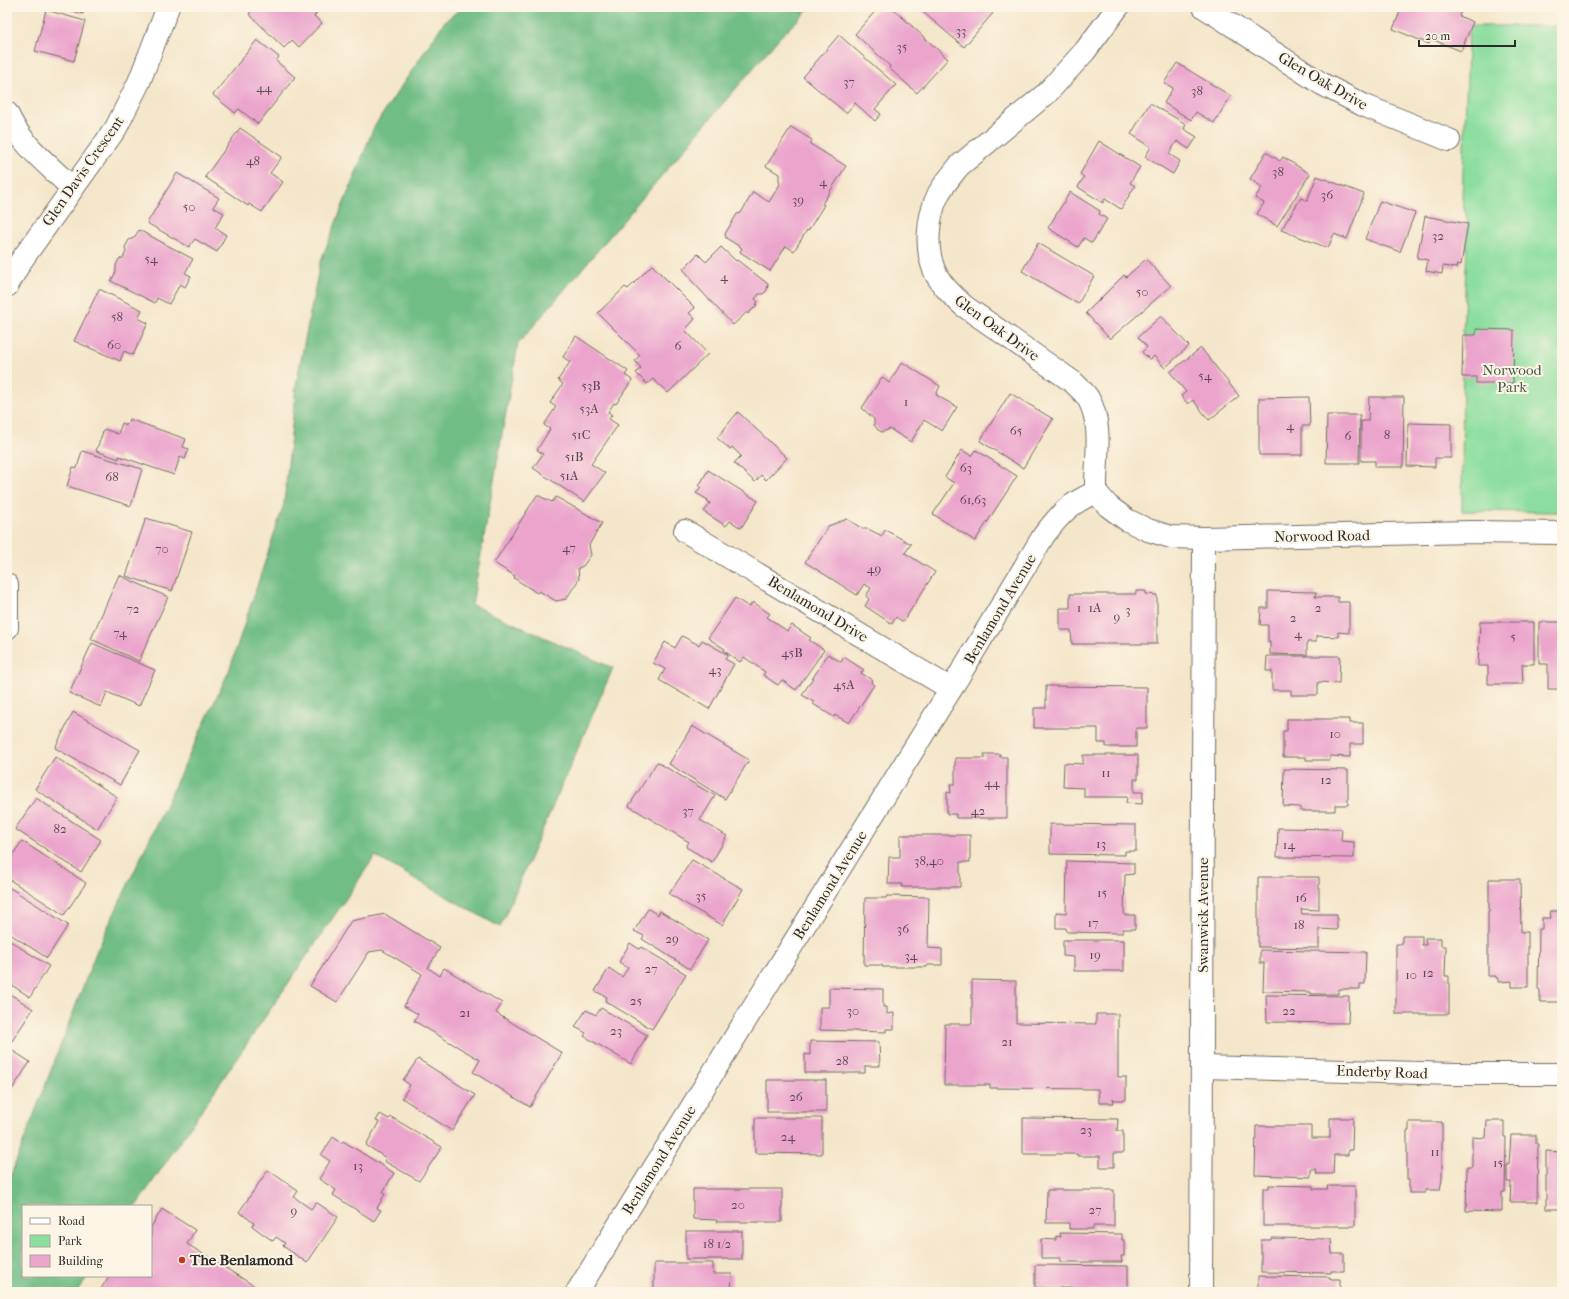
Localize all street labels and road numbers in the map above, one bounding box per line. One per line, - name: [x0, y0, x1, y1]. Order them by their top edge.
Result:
- street label: Glen Oak Drive: [1275, 48, 1371, 114]
- street label: Glen Davis Crescent: [38, 112, 128, 229]
- street label: Glen Oak Drive: [951, 291, 1043, 365]
- street label: Norwood Road: [1274, 526, 1371, 546]
- street label: Benlamond Avenue: [960, 550, 1040, 667]
- street label: Benlamond Drive: [765, 572, 872, 646]
- street label: Benlamond Avenue: [789, 827, 871, 943]
- street label: Swanwick Avenue: [1194, 857, 1212, 973]
- street label: Enderby Road: [1336, 1061, 1429, 1083]
- street label: Benlamond Avenue: [618, 1102, 700, 1218]

